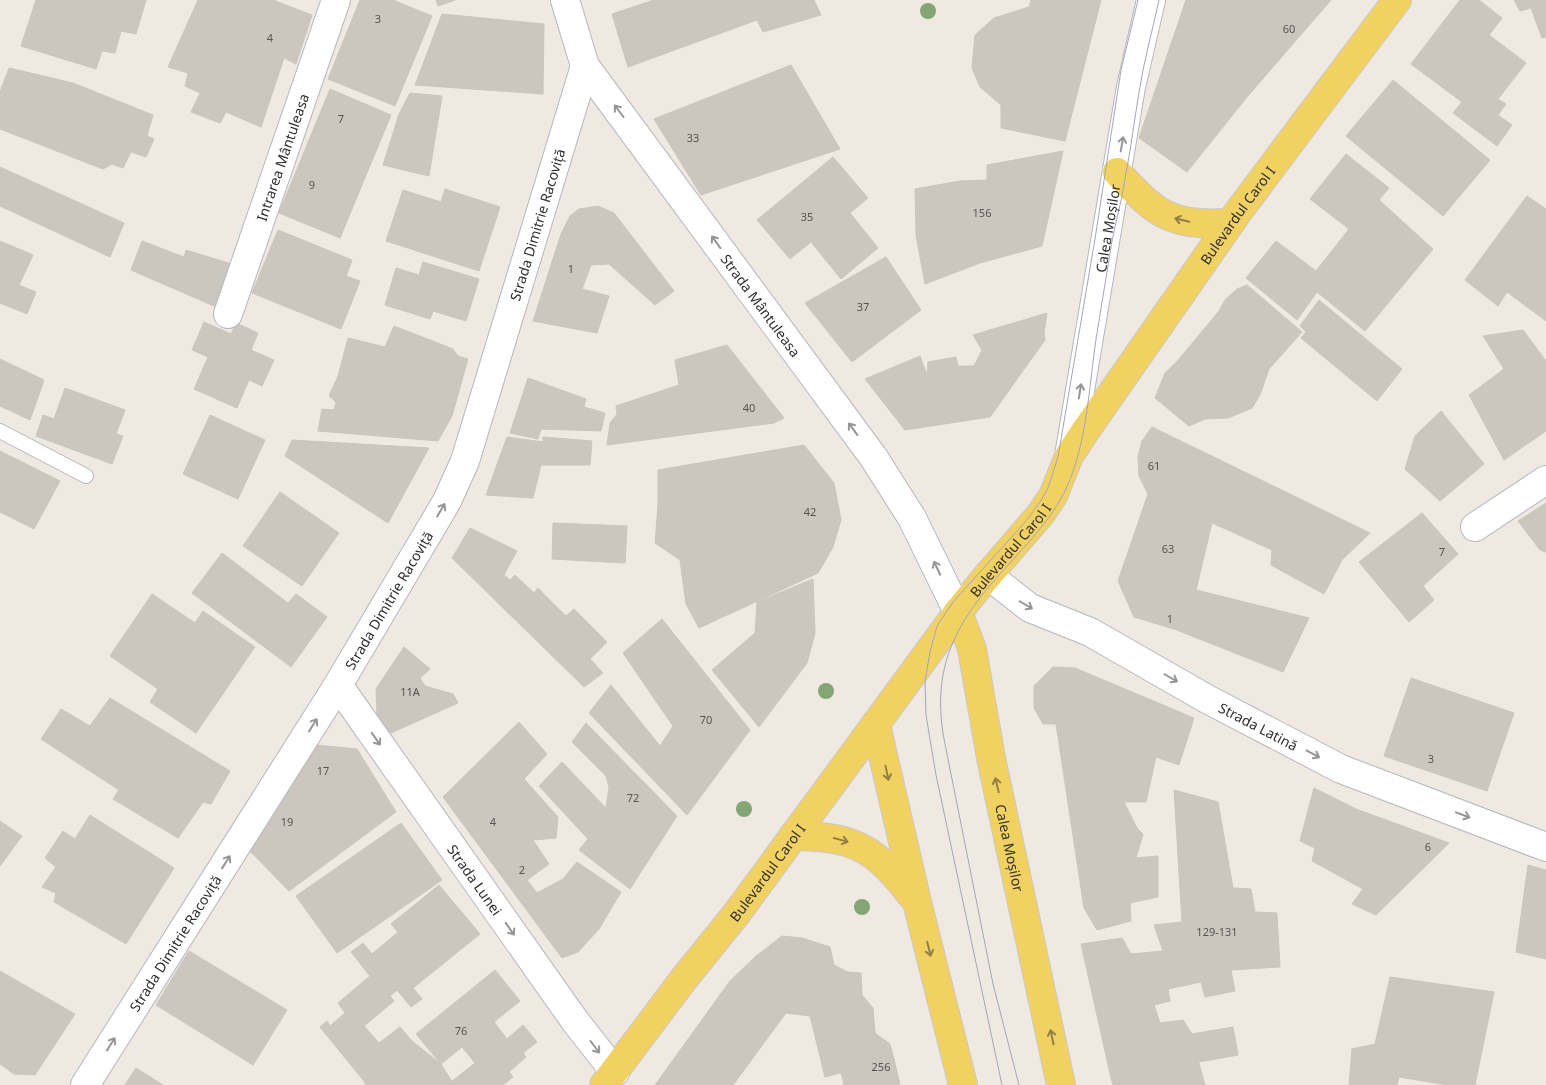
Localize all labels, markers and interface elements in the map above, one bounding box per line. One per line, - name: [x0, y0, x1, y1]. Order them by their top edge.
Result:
- house number: 3: [375, 11, 381, 26]
- house number: 60: [1283, 21, 1295, 36]
- house number: 4: [267, 30, 274, 45]
- street label: Intrarea Mântuleasa: [251, 91, 313, 223]
- one-way arrow: [614, 104, 624, 118]
- house number: 7: [338, 111, 344, 126]
- house number: 33: [687, 130, 699, 145]
- one-way arrow: [1117, 137, 1127, 153]
- street label: Strada Dimitrie Racoviță: [505, 146, 569, 303]
- street label: Bulevardul Carol I: [1195, 162, 1279, 268]
- house number: 9: [309, 177, 315, 192]
- street label: Calea Moșilor: [1091, 182, 1124, 274]
- house number: 156: [973, 205, 991, 220]
- house number: 35: [801, 209, 813, 224]
- one-way arrow: [1175, 215, 1191, 224]
- one-way arrow: [711, 235, 721, 249]
- street label: Strada Mântuleasa: [717, 250, 805, 360]
- house number: 1: [568, 261, 574, 276]
- house number: 37: [857, 299, 869, 314]
- one-way arrow: [1076, 383, 1086, 399]
- house number: 40: [743, 400, 755, 415]
- one-way arrow: [848, 423, 859, 436]
- house number: 61: [1148, 458, 1160, 473]
- street label: Bulevardul Carol I: [965, 499, 1055, 600]
- one-way arrow: [437, 504, 447, 518]
- house number: 42: [804, 504, 816, 519]
- street label: Strada Dimitrie Racoviță: [340, 527, 437, 673]
- house number: 63: [1162, 541, 1174, 556]
- house number: 7: [1439, 544, 1445, 559]
- one-way arrow: [932, 561, 942, 576]
- one-way arrow: [1019, 600, 1034, 610]
- house number: 1: [1167, 611, 1173, 626]
- one-way arrow: [1163, 673, 1178, 683]
- house number: 11A: [400, 684, 421, 699]
- street label: Strada Latină: [1216, 697, 1301, 754]
- house number: 70: [700, 712, 712, 727]
- one-way arrow: [307, 718, 318, 732]
- one-way arrow: [371, 732, 381, 746]
- one-way arrow: [1305, 749, 1320, 759]
- house number: 3: [1428, 751, 1434, 766]
- house number: 17: [317, 763, 329, 778]
- one-way arrow: [883, 764, 892, 780]
- one-way arrow: [992, 778, 1001, 794]
- house number: 72: [627, 790, 639, 805]
- street label: Calea Moșilor: [992, 802, 1029, 894]
- one-way arrow: [1455, 811, 1470, 820]
- house number: 19: [281, 814, 293, 829]
- house number: 4: [490, 814, 497, 829]
- street label: Bulevardul Carol I: [725, 819, 809, 925]
- one-way arrow: [833, 836, 849, 846]
- house number: 6: [1425, 839, 1431, 854]
- street label: Strada Lunei: [444, 840, 507, 919]
- one-way arrow: [221, 856, 231, 870]
- house number: 2: [519, 862, 525, 877]
- street label: Strada Dimitrie Racoviță: [125, 871, 225, 1015]
- one-way arrow: [505, 922, 515, 936]
- house number: 129-131: [1196, 924, 1238, 939]
- one-way arrow: [925, 941, 934, 957]
- house number: 76: [455, 1023, 467, 1038]
- one-way arrow: [1047, 1030, 1056, 1046]
- one-way arrow: [106, 1037, 116, 1051]
- one-way arrow: [590, 1040, 600, 1054]
- house number: 256: [872, 1059, 890, 1074]

